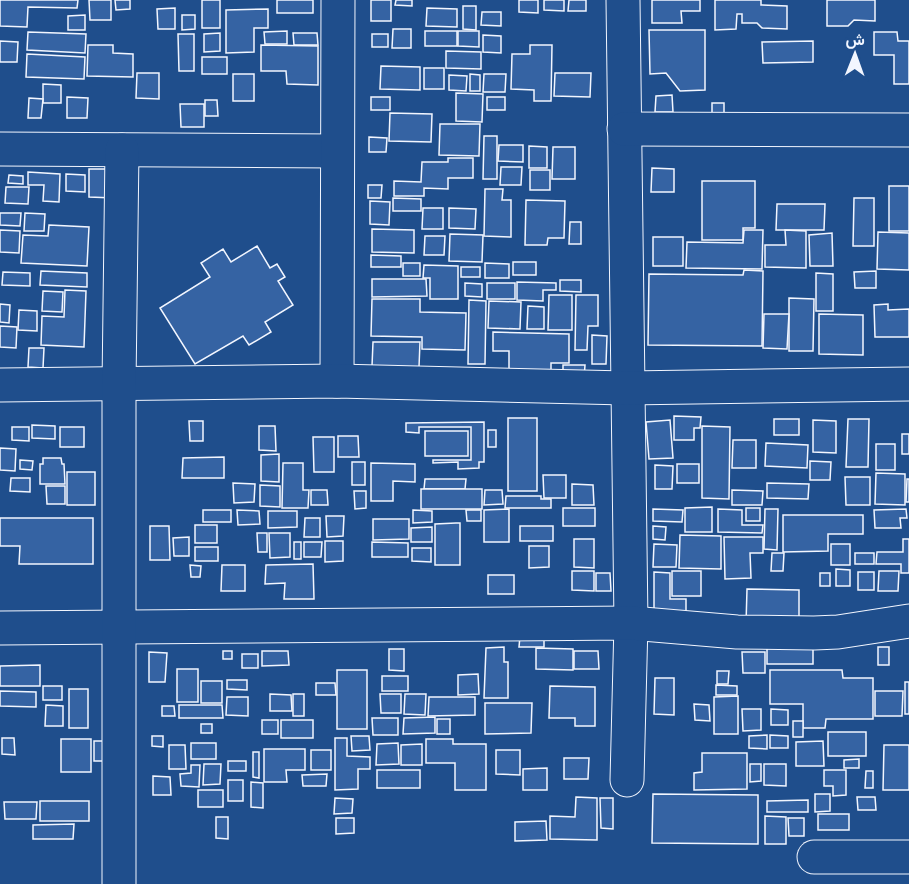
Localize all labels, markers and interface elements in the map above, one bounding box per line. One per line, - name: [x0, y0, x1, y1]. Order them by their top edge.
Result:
- north arrow: [825, 24, 885, 84]
- text: ش: [845, 30, 865, 49]

